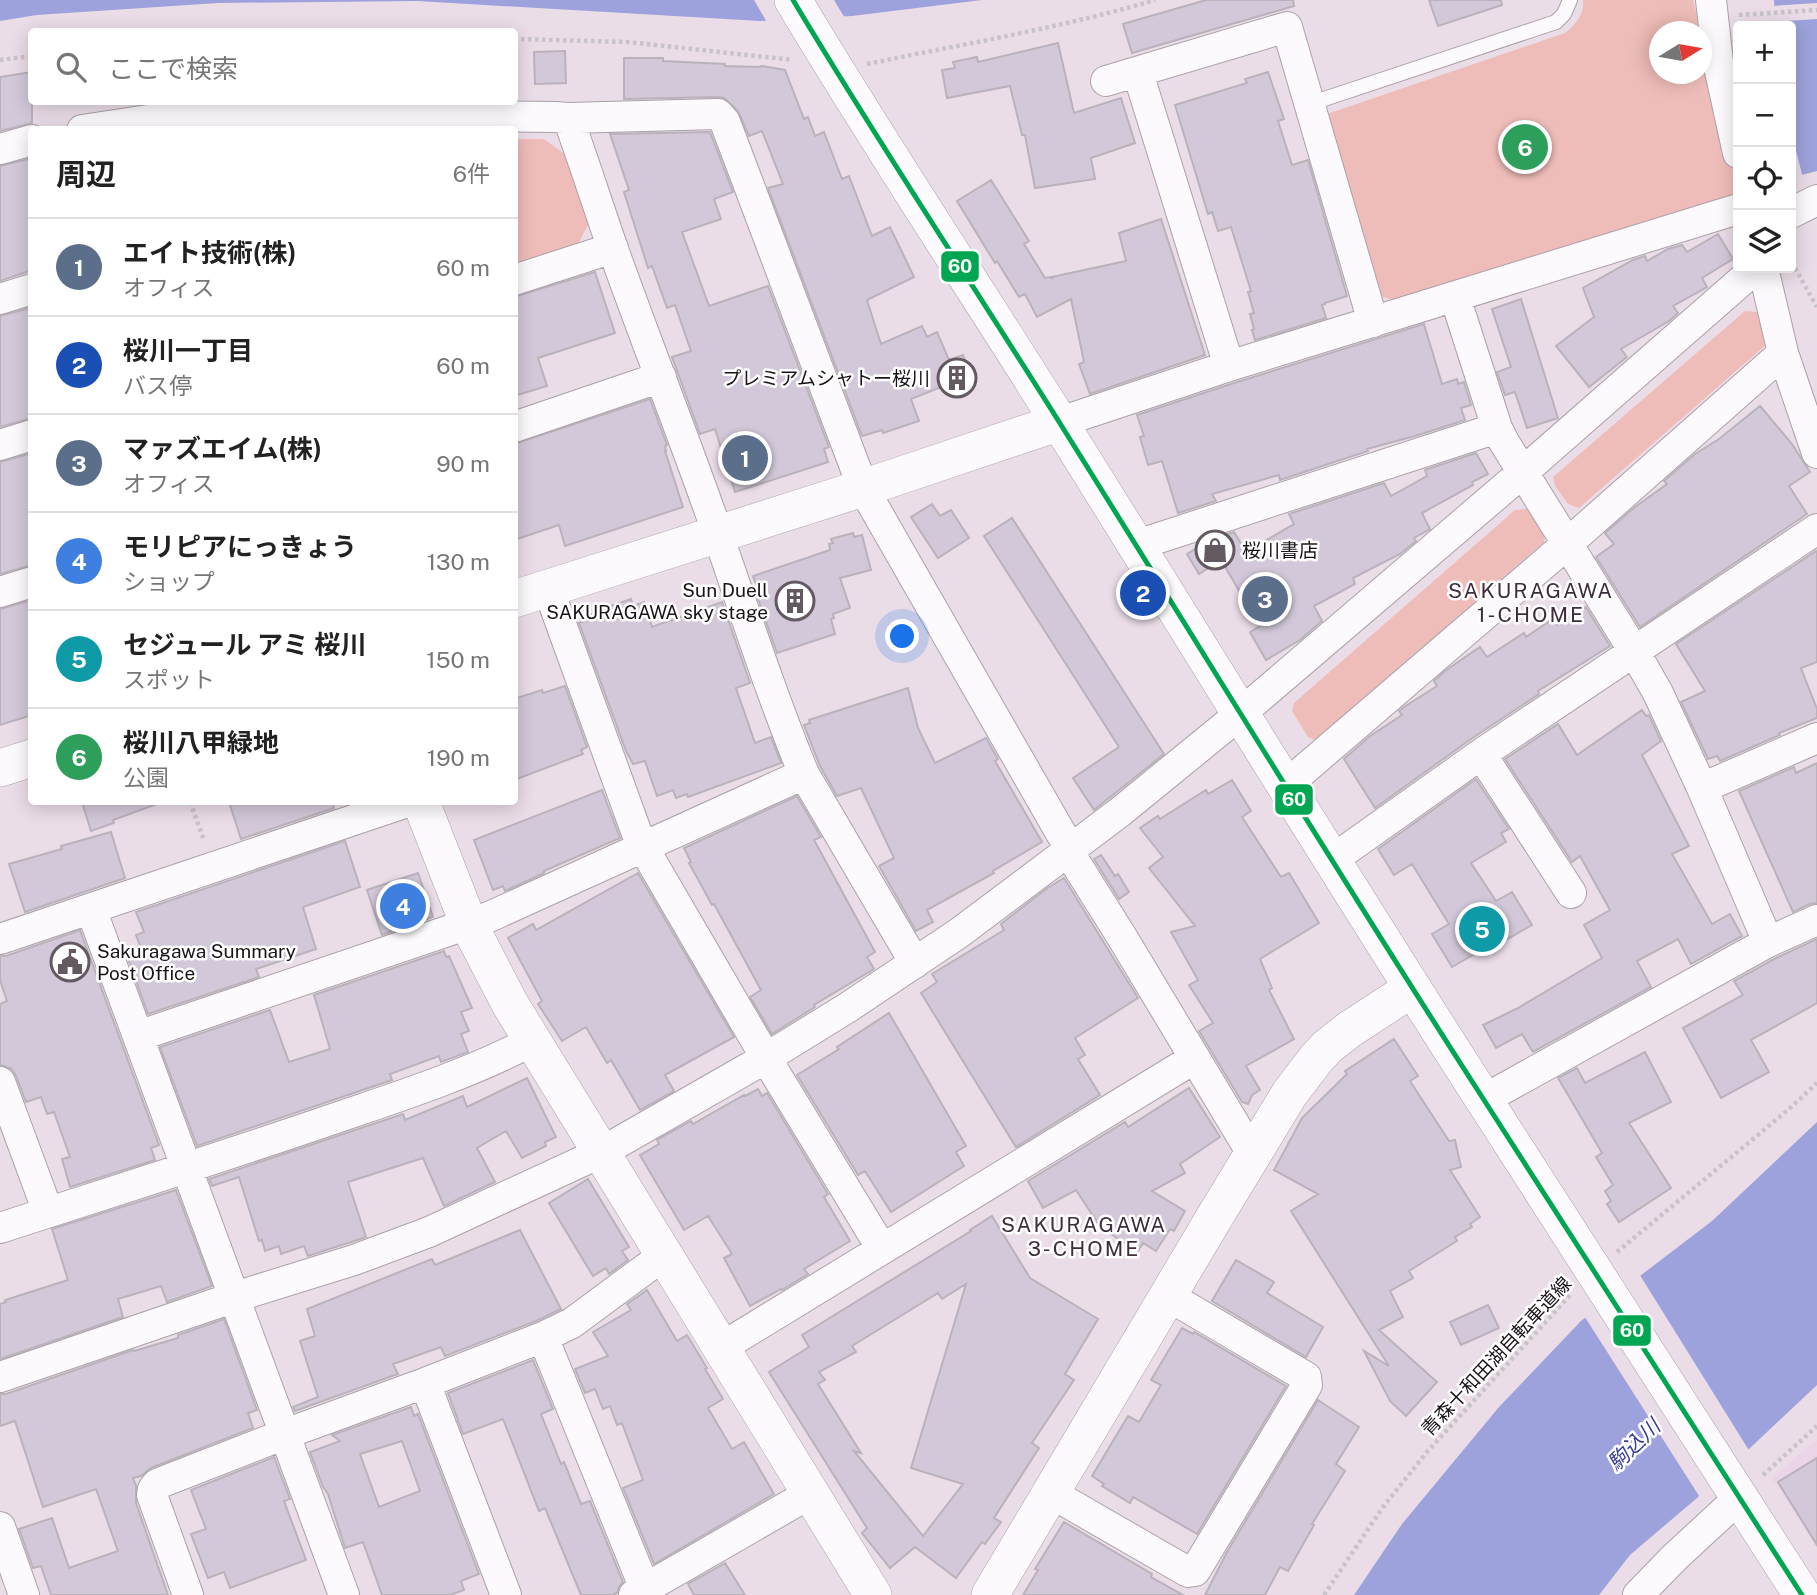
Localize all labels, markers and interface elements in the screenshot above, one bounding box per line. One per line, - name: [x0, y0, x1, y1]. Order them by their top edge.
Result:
- north arrow: [1649, 21, 1712, 84]
- map controls: [1733, 21, 1796, 273]
- button: +: [1733, 21, 1796, 84]
- search box: [28, 28, 518, 105]
- icon: search: [52, 48, 90, 86]
- text: ここで検索: [108, 53, 238, 84]
- button: −: [1733, 84, 1796, 147]
- pin: 6: [1502, 121, 1548, 173]
- button: locate: [1733, 147, 1796, 210]
- text: 周辺: [56, 156, 116, 192]
- text: 6件: [453, 160, 490, 187]
- button: layers: [1733, 210, 1796, 273]
- text: エイト技術(株): [123, 237, 296, 268]
- line badge: 60: [940, 250, 980, 283]
- text: 1: [74, 254, 84, 281]
- text: 60 m: [436, 254, 490, 281]
- text: 60: [948, 255, 972, 277]
- text: オフィス: [123, 274, 215, 301]
- text: 桜川一丁目: [123, 335, 253, 366]
- text: 2: [72, 352, 86, 379]
- text: 60 m: [436, 352, 490, 379]
- building icon: プレミアムシャトー桜川: [936, 357, 978, 399]
- place label: プレミアムシャトー桜川: [722, 367, 930, 389]
- text: バス停: [123, 372, 192, 399]
- pin: 1: [722, 432, 768, 484]
- text: マァズエイム(株): [123, 433, 322, 464]
- text: 3: [71, 450, 87, 477]
- text: 90 m: [436, 450, 490, 477]
- text: オフィス: [123, 470, 215, 497]
- shop icon: 桜川書店: [1194, 529, 1236, 571]
- text: モリピアにっきょう: [123, 531, 357, 562]
- place label: 桜川書店: [1242, 539, 1318, 561]
- text: 4: [71, 548, 87, 575]
- text: 130 m: [427, 548, 490, 575]
- pin: 2: [1120, 567, 1166, 619]
- text: ショップ: [123, 568, 215, 595]
- pin: 3: [1242, 573, 1288, 625]
- district label: SAKURAGAWA 1-CHOME: [1448, 578, 1614, 627]
- place label: Sun Duell SAKURAGAWA sky stage: [546, 579, 768, 623]
- building icon: Sun Duell SAKURAGAWA sky stage: [774, 580, 816, 622]
- your location: [885, 619, 919, 653]
- text: セジュール アミ 桜川: [123, 629, 366, 660]
- text: 5: [71, 646, 87, 673]
- text: 150 m: [426, 646, 490, 673]
- text: スポット: [123, 666, 215, 693]
- text: 桜川八甲緑地: [123, 727, 279, 758]
- text: 6: [71, 744, 87, 771]
- text: 190 m: [427, 744, 490, 771]
- text: 公園: [123, 764, 169, 791]
- line badge: 60: [1274, 783, 1314, 816]
- text: 60: [1282, 788, 1306, 810]
- pin: 4: [380, 880, 426, 932]
- pin: 5: [1459, 903, 1505, 955]
- place label: Sakuragawa Summary Post Office: [97, 940, 296, 984]
- public building icon: Sakuragawa Summary Post Office: [49, 941, 91, 983]
- district label: SAKURAGAWA 3-CHOME: [1001, 1212, 1167, 1261]
- street label: 青森十和田湖自転車道線: [1417, 1272, 1575, 1440]
- line badge: 60: [1612, 1314, 1652, 1347]
- text: 60: [1620, 1319, 1644, 1341]
- water label: 駒込川: [1602, 1412, 1666, 1476]

